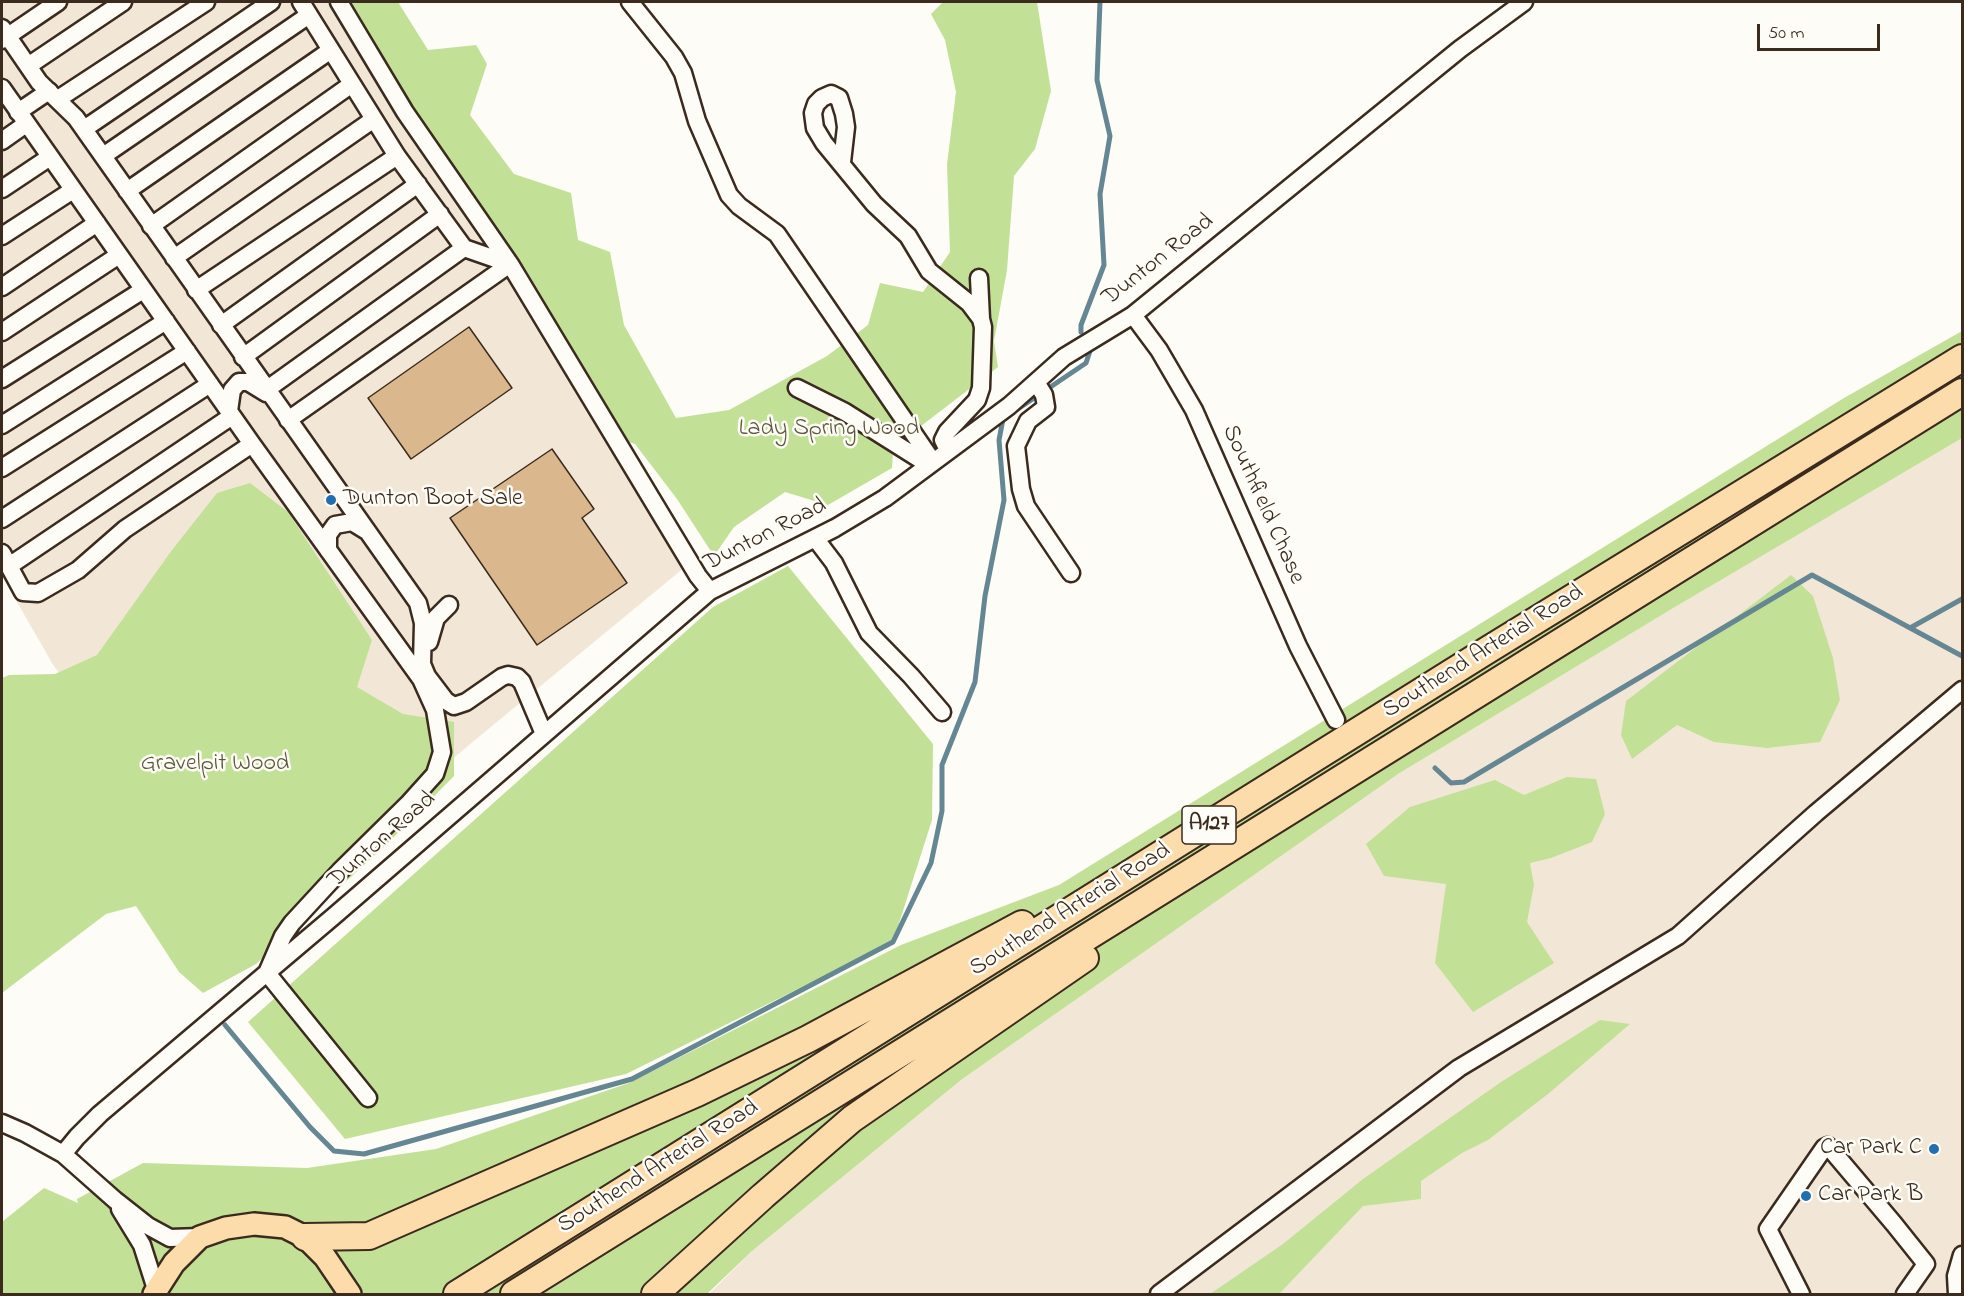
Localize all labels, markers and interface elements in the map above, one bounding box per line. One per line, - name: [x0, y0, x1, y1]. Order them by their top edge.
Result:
- scale bar: [1760, 12, 1883, 50]
- text: 50 m: [1768, 21, 1805, 47]
- street label: Dunton Road: [1097, 209, 1221, 313]
- park label: Lady Spring Wood: [739, 416, 919, 444]
- street label: Southfield Chase: [1214, 421, 1310, 589]
- place label: Dunton Boot Sale: [343, 486, 523, 514]
- marker: Dunton Boot Sale: [324, 493, 338, 507]
- street label: Dunton Road: [700, 493, 832, 579]
- street label: Southend Arterial Road: [1378, 580, 1590, 726]
- park label: Gravelpit Wood: [141, 751, 289, 779]
- street label: Dunton Road: [323, 786, 443, 896]
- road number: A127: [1182, 806, 1236, 844]
- street label: Southend Arterial Road: [965, 838, 1177, 984]
- street label: Southend Arterial Road: [553, 1095, 765, 1241]
- place label: Car Park C: [1820, 1135, 1922, 1163]
- marker: Car Park C: [1927, 1142, 1941, 1156]
- place label: Car Park B: [1818, 1182, 1923, 1210]
- marker: Car Park B: [1799, 1189, 1813, 1203]

